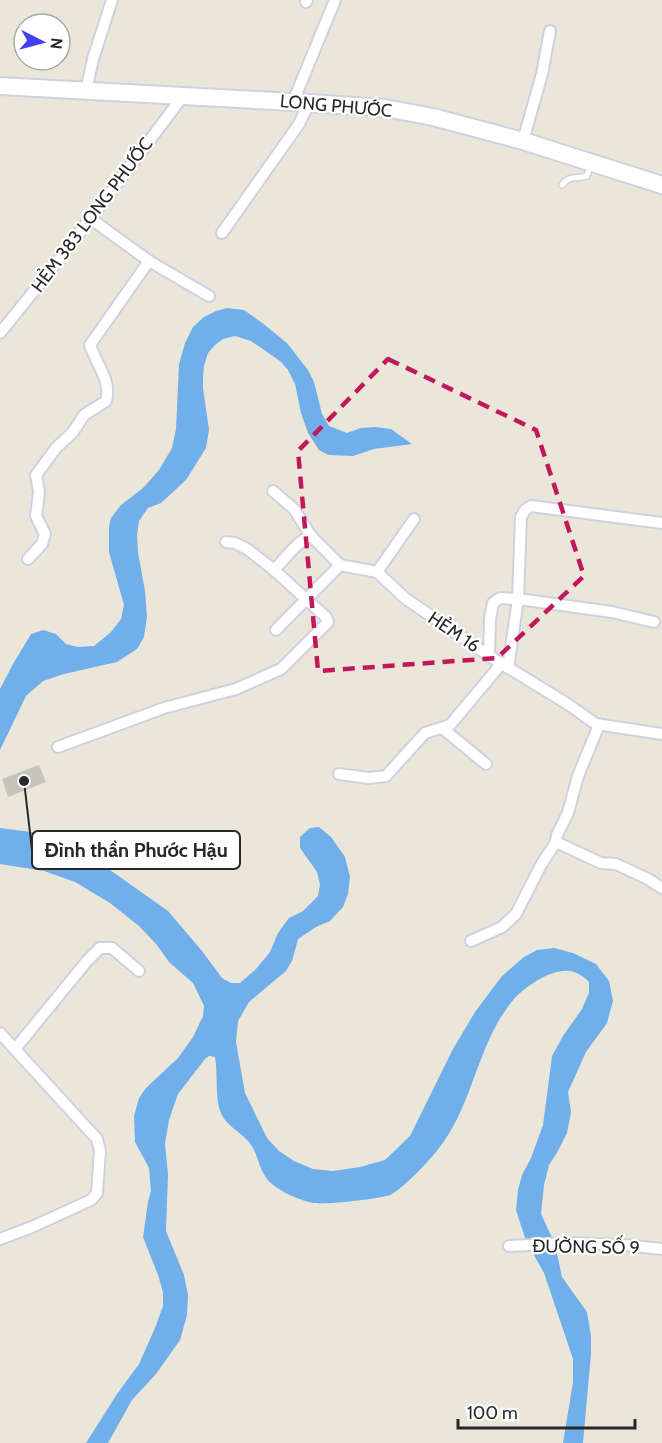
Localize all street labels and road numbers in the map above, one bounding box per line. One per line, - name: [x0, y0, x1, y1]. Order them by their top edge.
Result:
- street label: LONG PHƯỚC: [279, 90, 393, 122]
- street label: HẺM 383 LONG PHƯỚC: [27, 133, 157, 297]
- street label: HẺM 16: [424, 607, 484, 657]
- street label: ĐƯỜNG SỐ 9: [532, 1233, 640, 1259]

